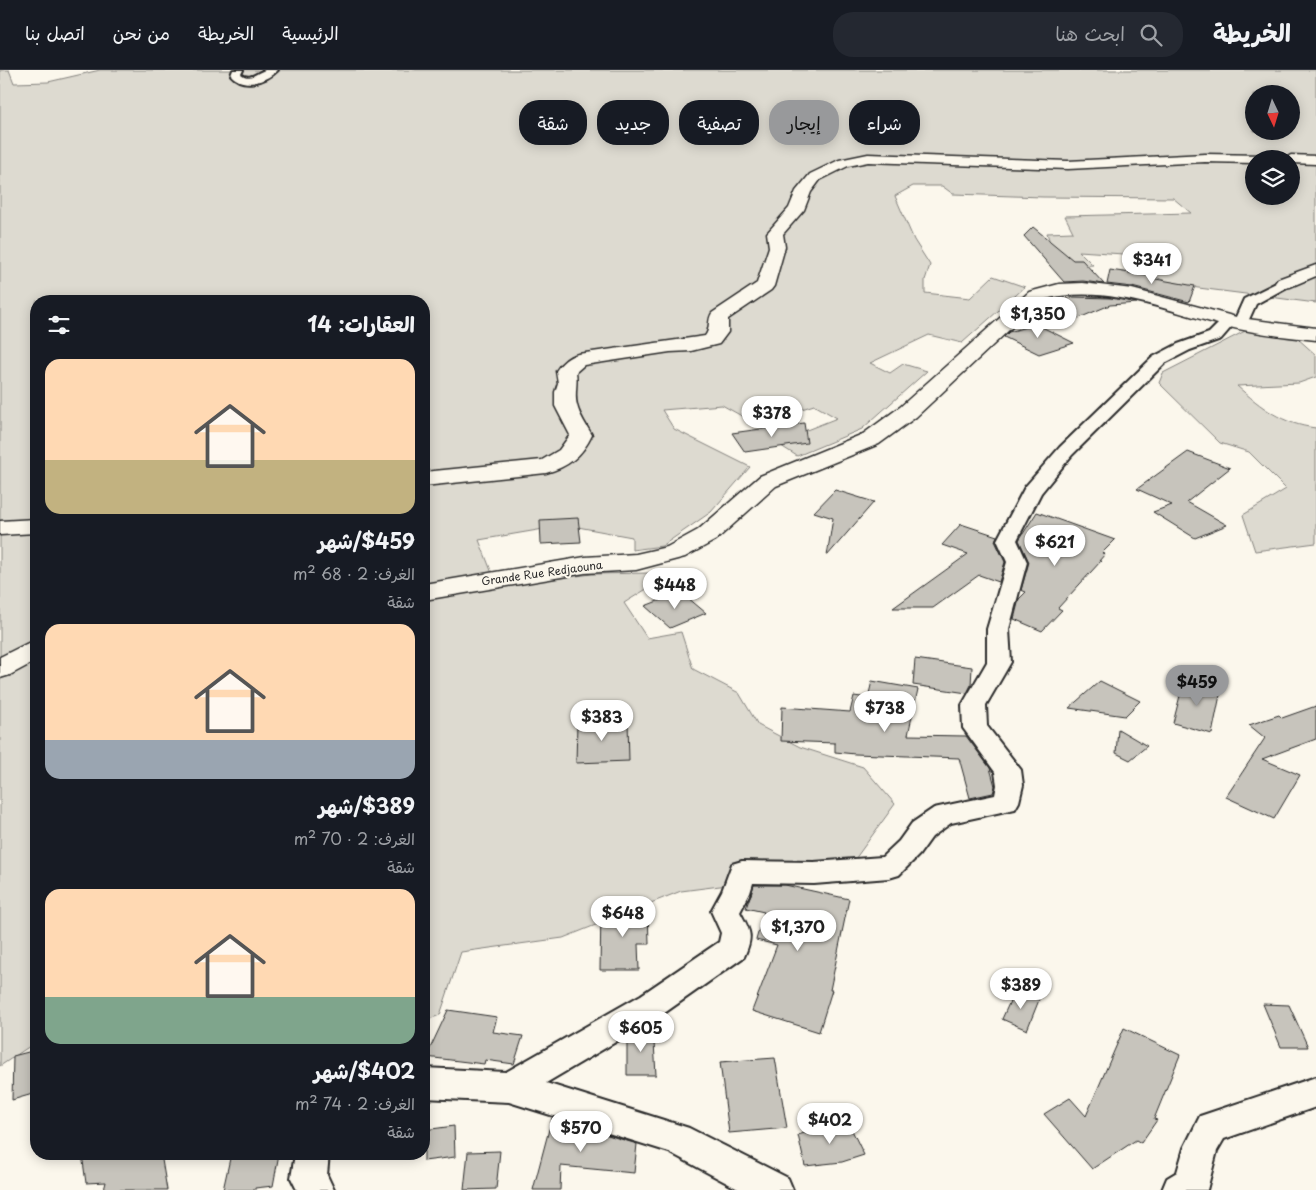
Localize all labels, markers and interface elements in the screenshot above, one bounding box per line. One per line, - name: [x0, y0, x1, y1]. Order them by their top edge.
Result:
- search box: [833, 12, 1183, 57]
- text: الخريطة: [1213, 14, 1291, 50]
- text: اتصل بنا: [25, 19, 85, 46]
- text: من نحن: [113, 19, 170, 46]
- text: الخريطة: [198, 19, 254, 46]
- text: الرئيسية: [282, 19, 339, 46]
- text: ابحث هنا: [1055, 19, 1125, 47]
- icon: search: [1137, 21, 1165, 49]
- north arrow: [1245, 85, 1300, 140]
- map controls: [1245, 85, 1300, 205]
- chip: شقة: [519, 100, 587, 145]
- chip: جديد: [597, 100, 669, 145]
- chip: تصفية: [679, 100, 759, 145]
- chip: إيجار: [769, 100, 839, 145]
- chip: شراء: [849, 100, 920, 145]
- button: layers: [1245, 150, 1300, 205]
- pin: $341: [1122, 242, 1182, 285]
- text: $341: [1133, 247, 1171, 271]
- pin: $1,350: [997, 296, 1079, 339]
- text: $1,350: [1011, 301, 1065, 325]
- text: العقارات: 14: [307, 307, 415, 339]
- icon: filters: [45, 311, 73, 339]
- icon: home: [185, 391, 275, 481]
- pin: $378: [742, 396, 802, 438]
- text: $378: [753, 400, 791, 424]
- text: $459/شهر: [318, 524, 415, 556]
- pin: $621: [1025, 524, 1085, 567]
- text: $621: [1035, 529, 1075, 553]
- street label: Grande Rue Redjaouna: [480, 556, 604, 589]
- text: الغرف: 2 · 68 m²: [293, 561, 415, 585]
- pin: $448: [645, 568, 705, 610]
- text: $448: [654, 572, 696, 596]
- text: شقة: [387, 589, 415, 613]
- icon: home: [185, 656, 275, 746]
- pin: $459: [1167, 664, 1227, 707]
- text: $459: [1177, 669, 1217, 693]
- pin: $738: [855, 690, 915, 733]
- text: $738: [865, 695, 905, 719]
- pin: $383: [572, 700, 632, 742]
- text: $383: [581, 704, 623, 728]
- text: $389/شهر: [319, 789, 415, 821]
- text: الغرف: 2 · 70 m²: [294, 826, 415, 850]
- text: شقة: [387, 854, 415, 878]
- pin: $648: [593, 896, 653, 938]
- text: $648: [602, 900, 644, 924]
- pin: $1,370: [757, 910, 839, 952]
- text: $1,370: [771, 914, 825, 938]
- icon: home: [185, 921, 275, 1011]
- pin: $389: [991, 968, 1051, 1010]
- text: $389: [1001, 972, 1041, 996]
- pin: $605: [611, 1010, 671, 1053]
- text: $605: [619, 1015, 663, 1039]
- text: $402/شهر: [314, 1054, 415, 1086]
- text: الغرف: 2 · 74 m²: [295, 1091, 415, 1115]
- pin: $402: [800, 1102, 860, 1145]
- text: $402: [808, 1107, 852, 1131]
- pin: $570: [551, 1110, 611, 1153]
- text: $570: [560, 1115, 602, 1139]
- text: شقة: [387, 1119, 415, 1143]

